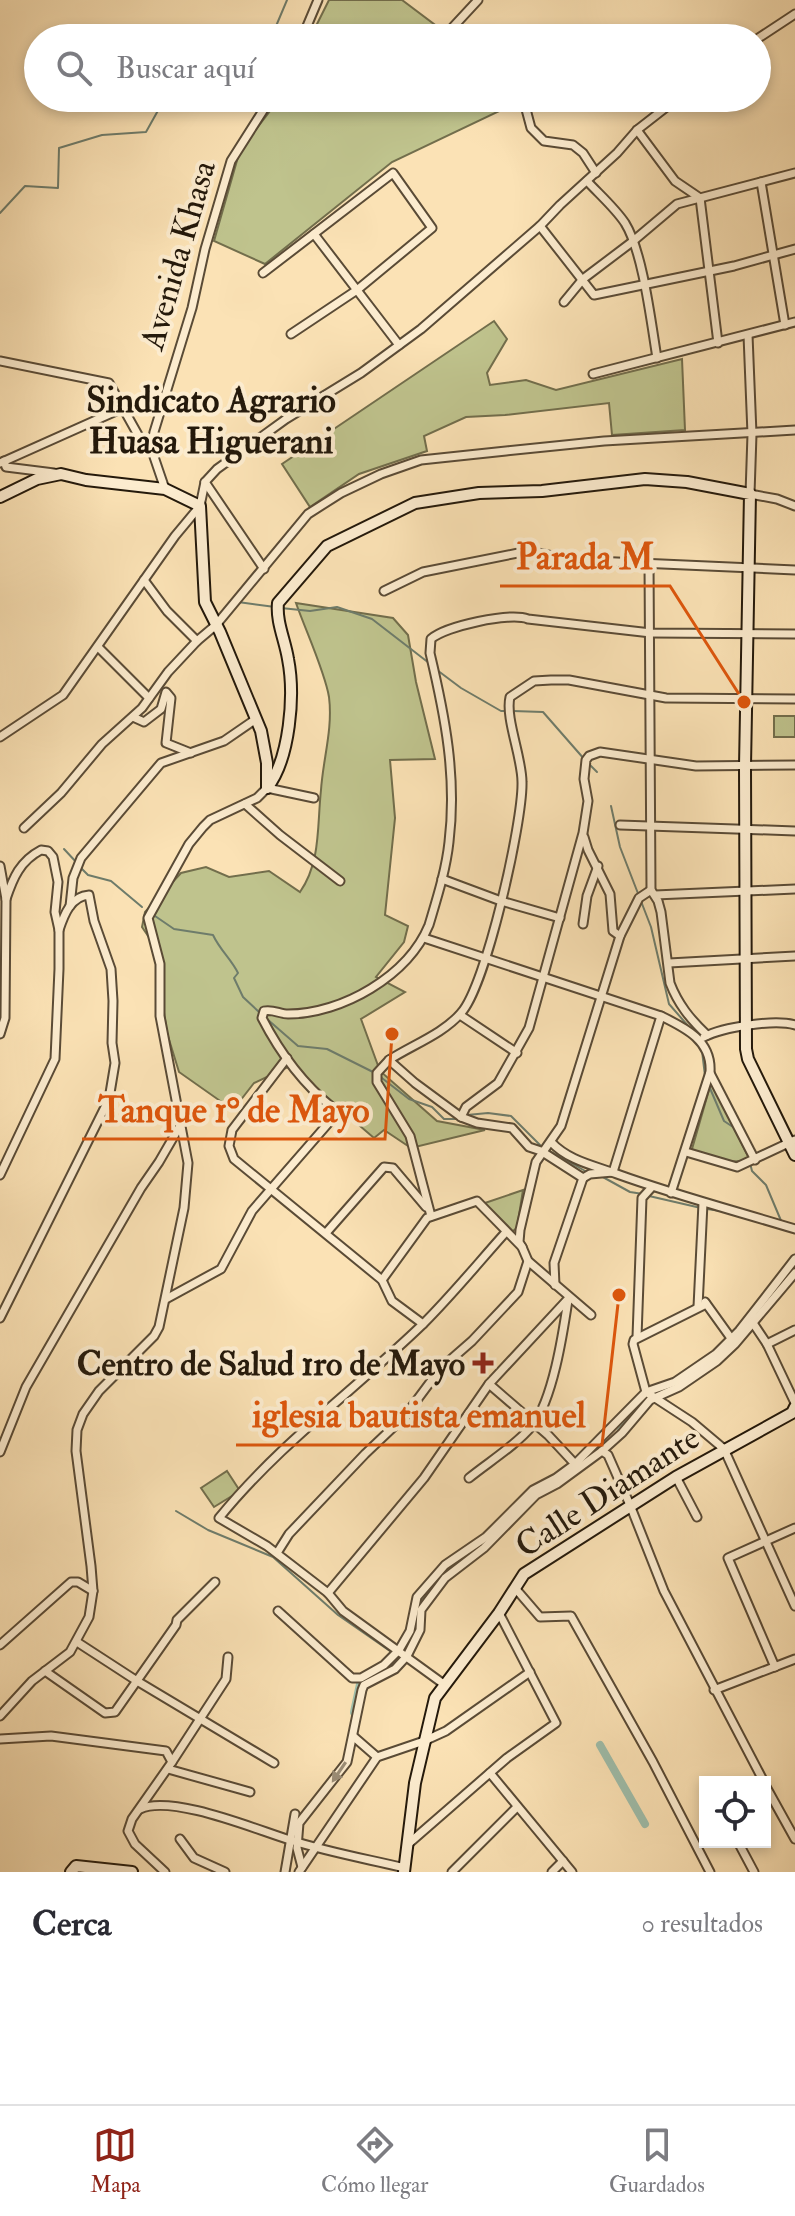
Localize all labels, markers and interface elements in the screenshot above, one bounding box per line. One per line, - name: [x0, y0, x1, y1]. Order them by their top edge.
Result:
- search box: [24, 24, 771, 112]
- icon: search: [52, 46, 96, 90]
- text: Buscar aquí: [116, 50, 255, 87]
- street label: Avenida Khasa: [131, 155, 226, 356]
- district label: Sindicato Agrario Huasa Higuerani: [86, 378, 336, 464]
- callout: Parada M: [500, 526, 670, 586]
- text: Parada M: [516, 535, 654, 580]
- callout: Tanque 1° de Mayo: [82, 1079, 385, 1139]
- text: Tanque 1° de Mayo: [97, 1088, 370, 1134]
- place label: Centro de Salud 1ro de Mayo: [77, 1343, 465, 1386]
- marker: Centro de Salud 1ro de Mayo: [472, 1352, 494, 1374]
- callout: iglesia bautista emanuel: [236, 1385, 602, 1445]
- text: iglesia bautista emanuel: [251, 1393, 586, 1438]
- street label: Calle Diamante: [508, 1417, 708, 1568]
- one-way arrow: [332, 1762, 347, 1783]
- map controls: [699, 1776, 771, 1848]
- button: locate: [699, 1776, 771, 1848]
- text: Cerca: [32, 1903, 111, 1946]
- text: 0 resultados: [642, 1908, 763, 1940]
- tab: Mapa: [90, 2123, 141, 2199]
- tab: Cómo llegar: [321, 2123, 428, 2199]
- tab: Guardados: [609, 2123, 705, 2199]

